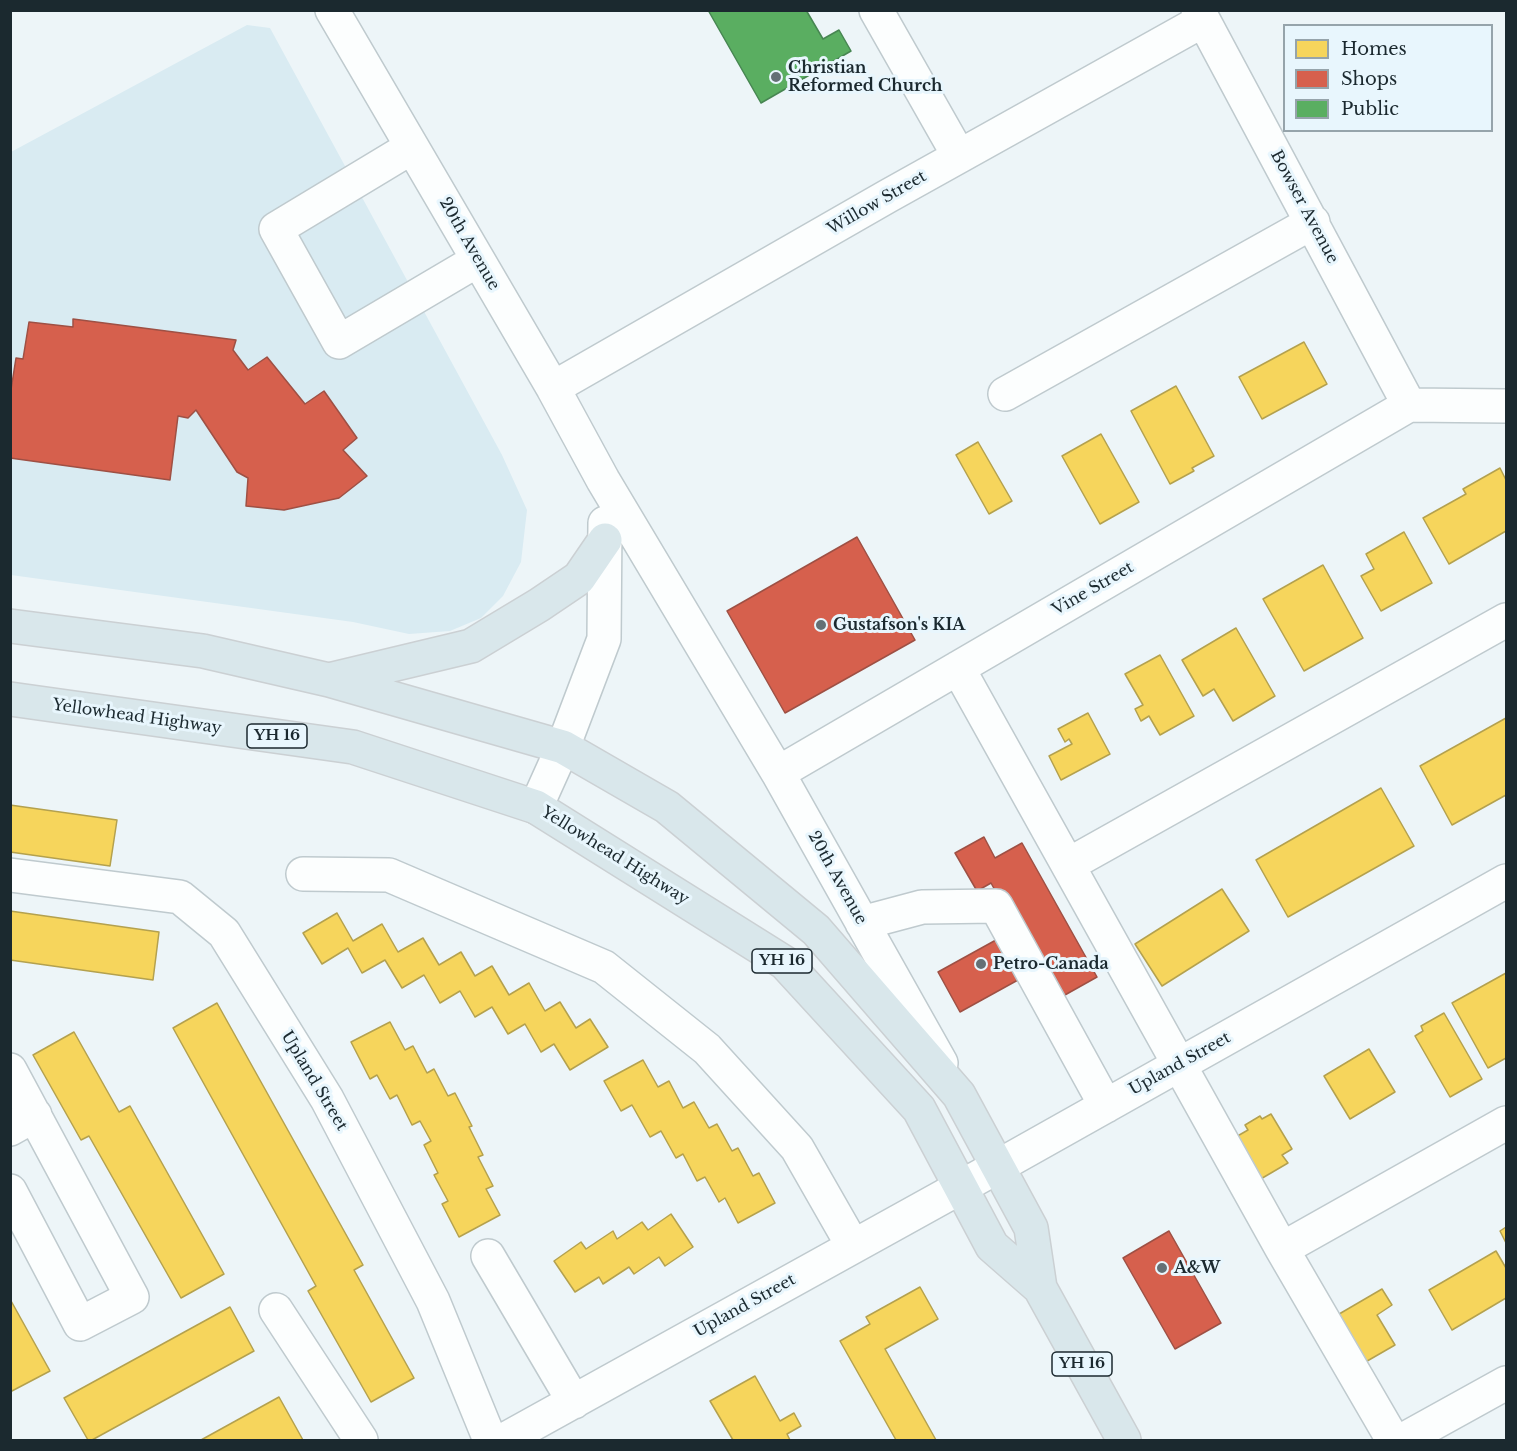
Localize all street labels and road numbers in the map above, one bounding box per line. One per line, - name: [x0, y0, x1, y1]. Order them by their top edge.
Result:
- street label: Bowser Avenue: [1266, 147, 1342, 267]
- street label: Willow Street: [824, 167, 930, 239]
- street label: 20th Avenue: [435, 194, 503, 294]
- street label: Vine Street: [1049, 558, 1137, 620]
- street label: Yellowhead Highway: [51, 696, 223, 738]
- road number: YH 16: [247, 724, 307, 748]
- street label: Yellowhead Highway: [538, 803, 692, 909]
- street label: 20th Avenue: [803, 828, 871, 928]
- road number: YH 16: [752, 949, 812, 973]
- street label: Upland Street: [277, 1028, 351, 1134]
- street label: Upland Street: [1126, 1028, 1234, 1100]
- street label: Upland Street: [691, 1270, 799, 1342]
- road number: YH 16: [1052, 1352, 1112, 1376]

